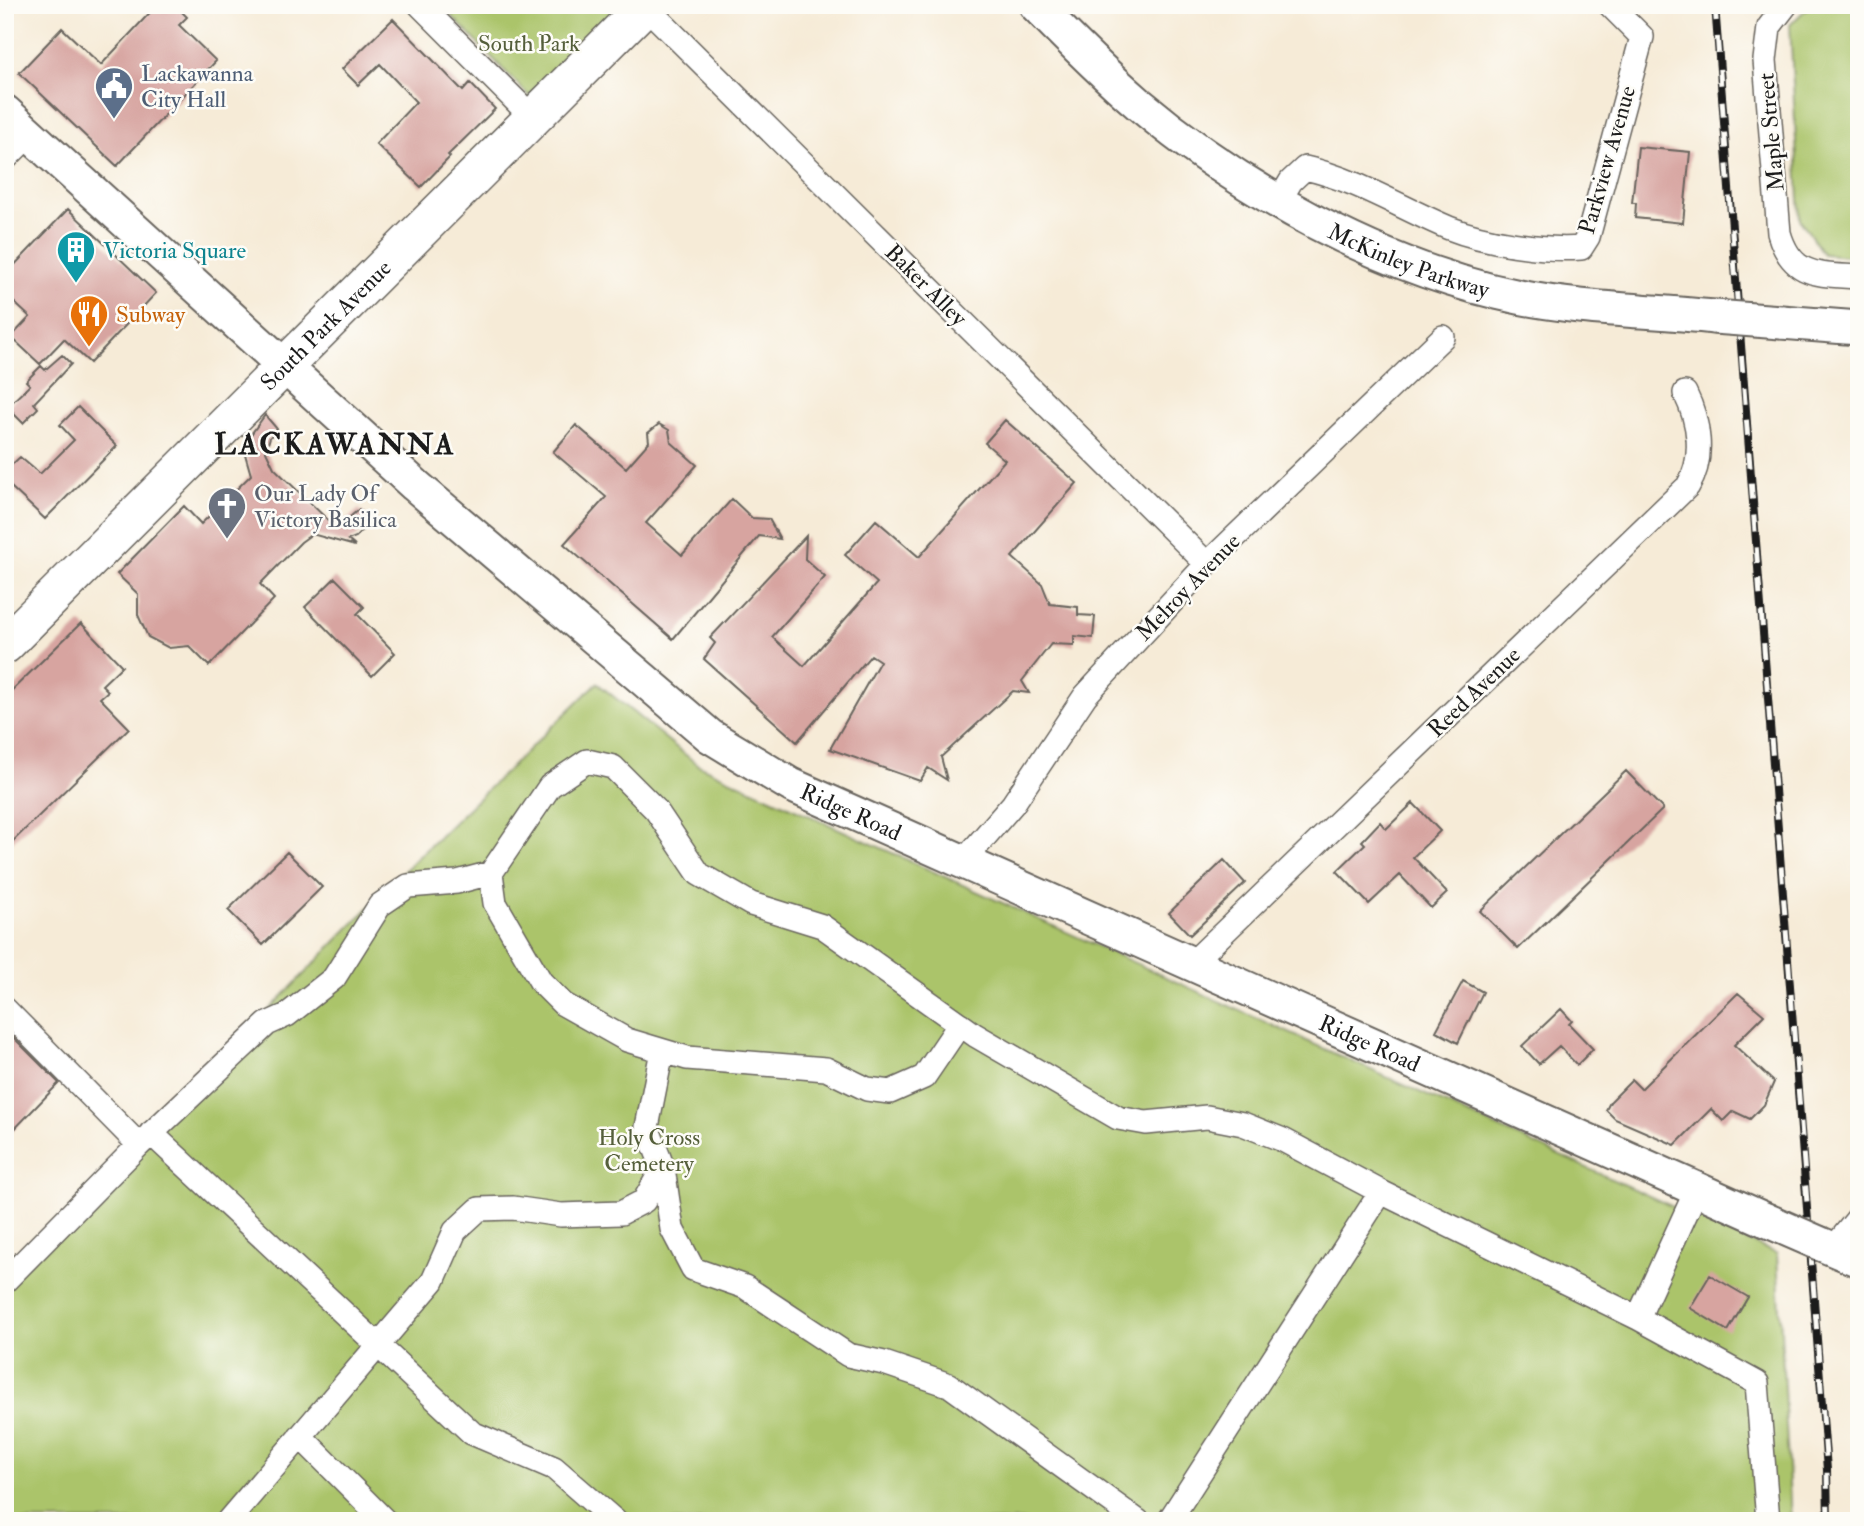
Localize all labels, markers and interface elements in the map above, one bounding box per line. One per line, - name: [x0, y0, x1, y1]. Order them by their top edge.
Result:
- park label: South Park: [478, 29, 580, 58]
- place label: Lackawanna City Hall: [141, 59, 254, 114]
- public building icon: Lackawanna City Hall: [93, 65, 135, 120]
- street label: Maple Street: [1751, 72, 1792, 192]
- street label: Parkview Avenue: [1572, 82, 1642, 238]
- street label: McKinley Parkway: [1323, 216, 1493, 304]
- building icon: Victoria Square: [55, 229, 97, 284]
- place label: Victoria Square: [103, 236, 247, 265]
- street label: Baker Alley: [879, 238, 974, 333]
- street label: South Park Avenue: [254, 253, 397, 396]
- restaurant icon: Subway: [68, 293, 110, 348]
- place label: Subway: [116, 300, 186, 329]
- district label: LACKAWANNA: [214, 426, 456, 463]
- place label: Our Lady Of Victory Basilica: [254, 479, 397, 534]
- church icon: Our Lady Of Victory Basilica: [206, 485, 248, 540]
- street label: Melroy Avenue: [1130, 527, 1247, 647]
- street label: Reed Avenue: [1421, 640, 1527, 744]
- street label: Ridge Road: [796, 777, 906, 847]
- street label: Ridge Road: [1315, 1008, 1425, 1078]
- park label: Holy Cross Cemetery: [598, 1123, 700, 1178]

